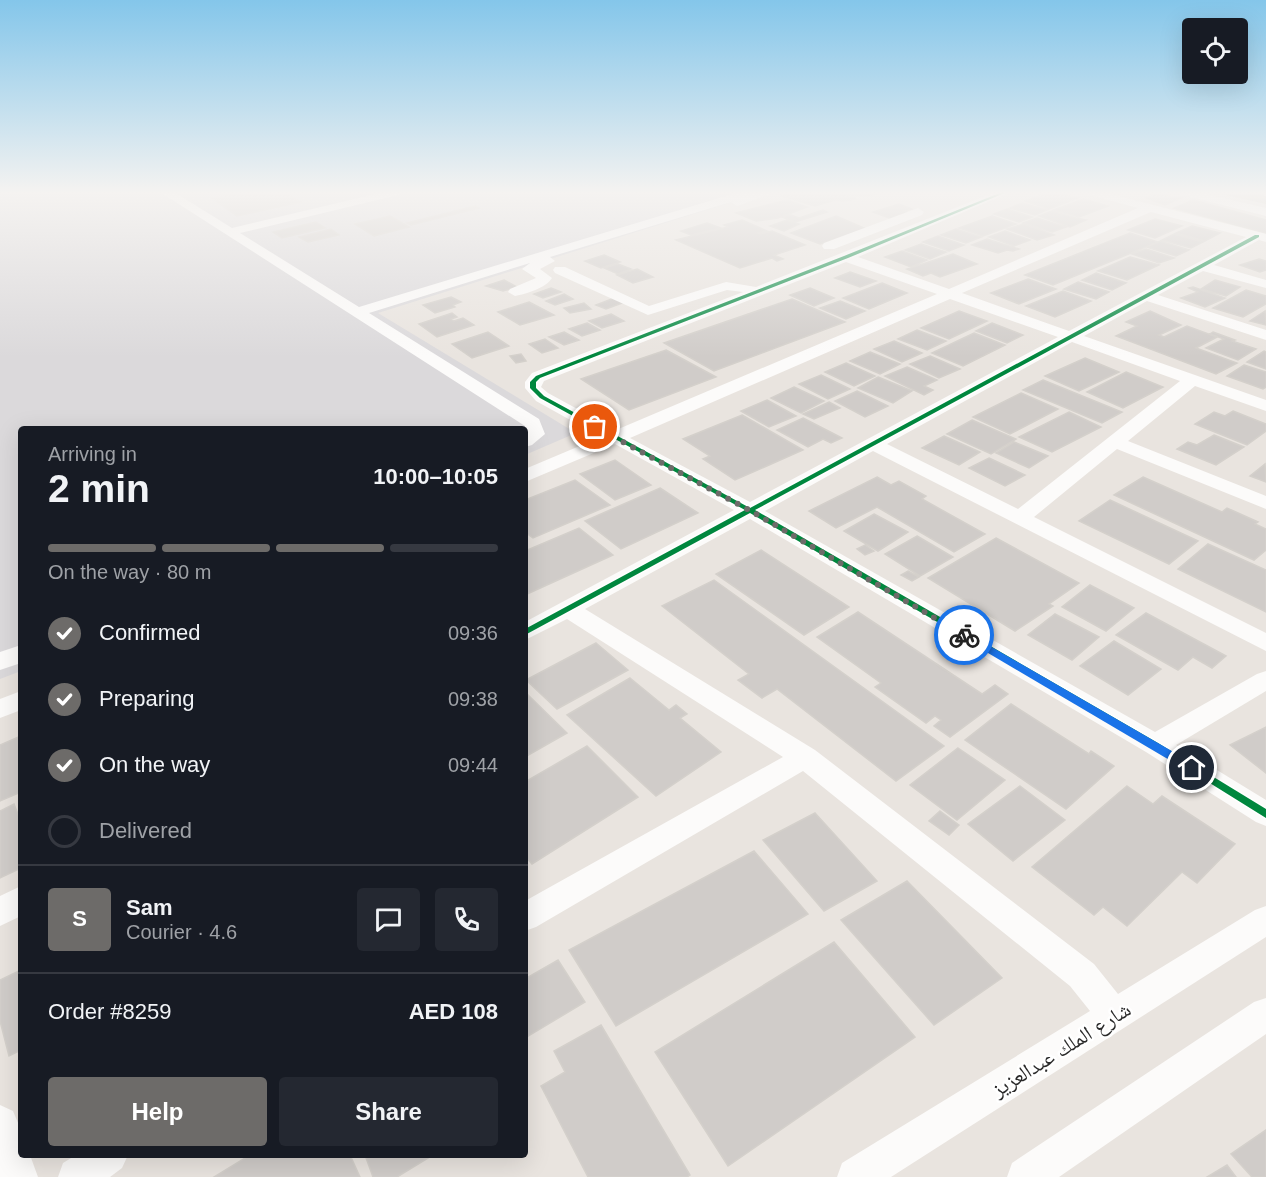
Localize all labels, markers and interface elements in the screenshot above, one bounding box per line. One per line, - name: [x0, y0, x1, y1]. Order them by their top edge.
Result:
- map controls: [1182, 18, 1248, 84]
- button: locate: [1182, 18, 1248, 84]
- pin: [569, 401, 620, 452]
- icon: bag: [578, 410, 611, 443]
- text: Arriving in: [48, 443, 137, 465]
- text: 10:00–10:05: [373, 464, 498, 489]
- text: 2 min: [48, 467, 150, 510]
- text: On the way · 80 m: [48, 561, 211, 583]
- courier: [934, 605, 994, 665]
- icon: check: [48, 617, 81, 650]
- icon: bike: [948, 619, 981, 652]
- text: Confirmed: [99, 620, 200, 645]
- text: 09:36: [448, 622, 498, 644]
- icon: check: [48, 683, 81, 716]
- text: Preparing: [99, 686, 194, 711]
- text: 09:38: [448, 688, 498, 710]
- pin: [1166, 742, 1217, 793]
- icon: check: [48, 749, 81, 782]
- icon: home: [1175, 751, 1208, 784]
- text: On the way: [99, 752, 210, 777]
- text: 09:44: [448, 754, 498, 776]
- text: Delivered: [99, 818, 192, 843]
- button: chat: [357, 888, 420, 951]
- button: phone: [435, 888, 498, 951]
- text: Sam: [126, 895, 172, 920]
- text: S: [72, 906, 87, 931]
- text: Courier · 4.6: [126, 921, 237, 943]
- street label: شارع الملك عبدالعزيز: [986, 997, 1136, 1103]
- text: Order #8259: [48, 999, 172, 1024]
- text: AED 108: [409, 999, 498, 1024]
- button: Help: [48, 1077, 267, 1146]
- button: Share: [279, 1077, 498, 1146]

